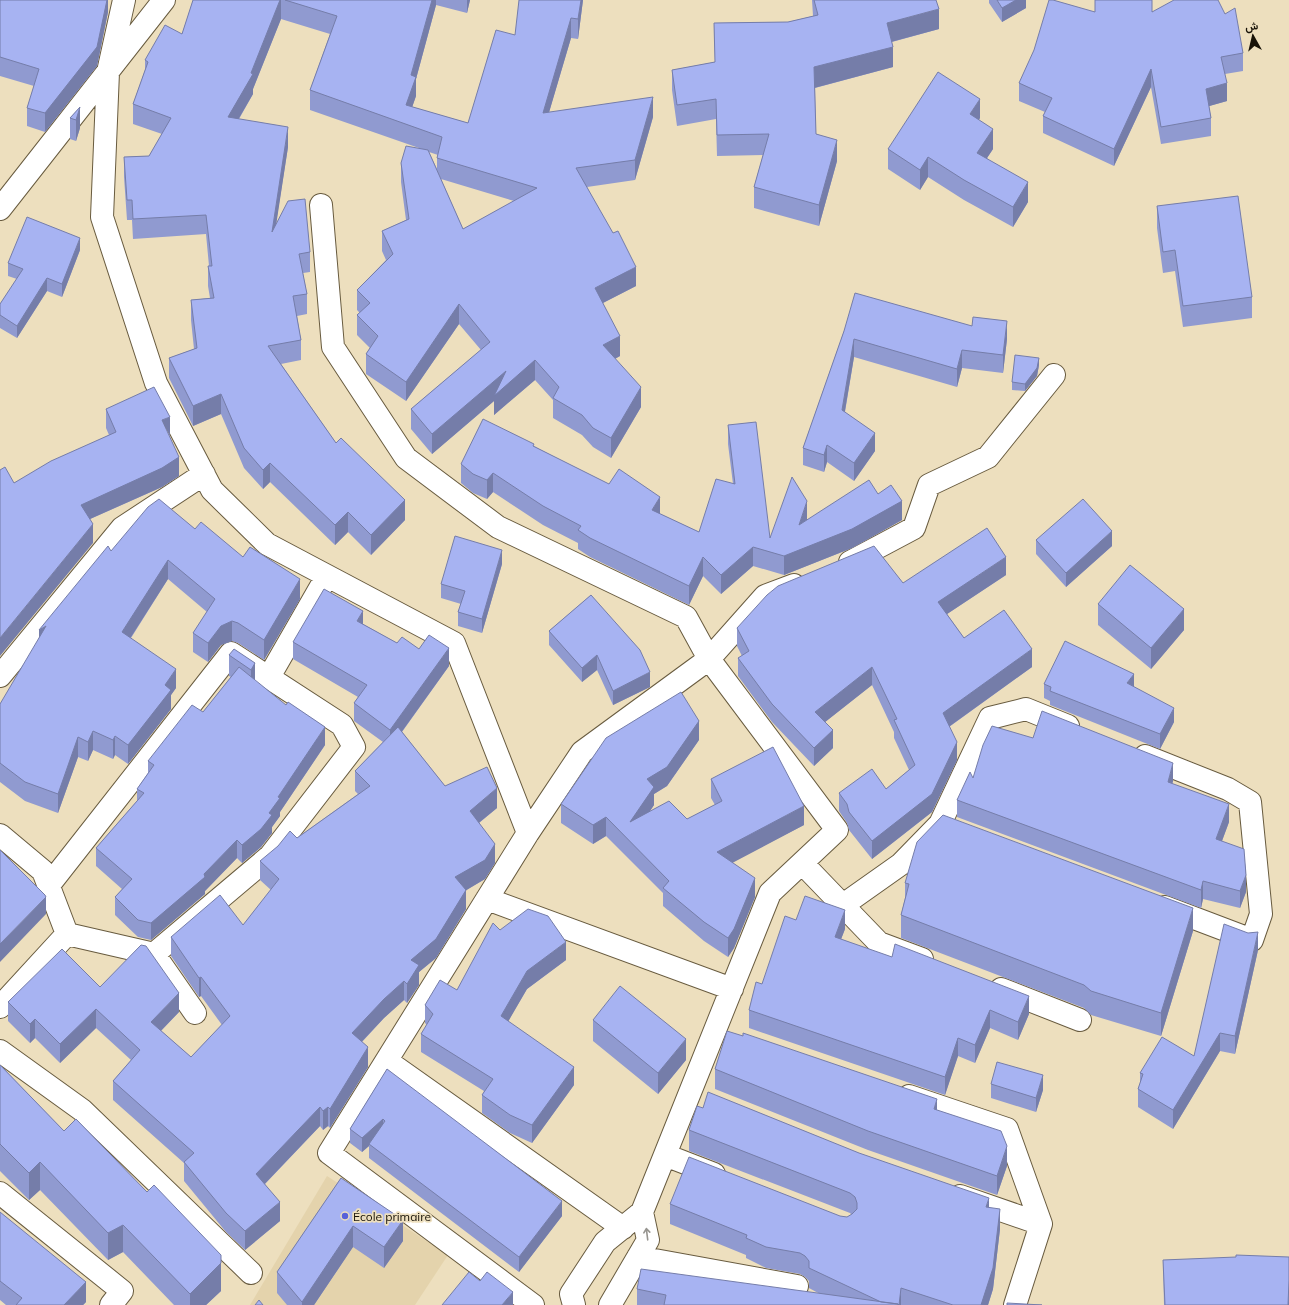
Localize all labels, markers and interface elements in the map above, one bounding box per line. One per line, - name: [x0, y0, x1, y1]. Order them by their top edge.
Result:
- north arrow: [1233, 16, 1273, 56]
- text: ش: [1244, 18, 1259, 34]
- place label: École primaire: [353, 1209, 431, 1224]
- marker: École primaire: [340, 1211, 350, 1221]
- one-way arrow: [643, 1228, 650, 1241]

